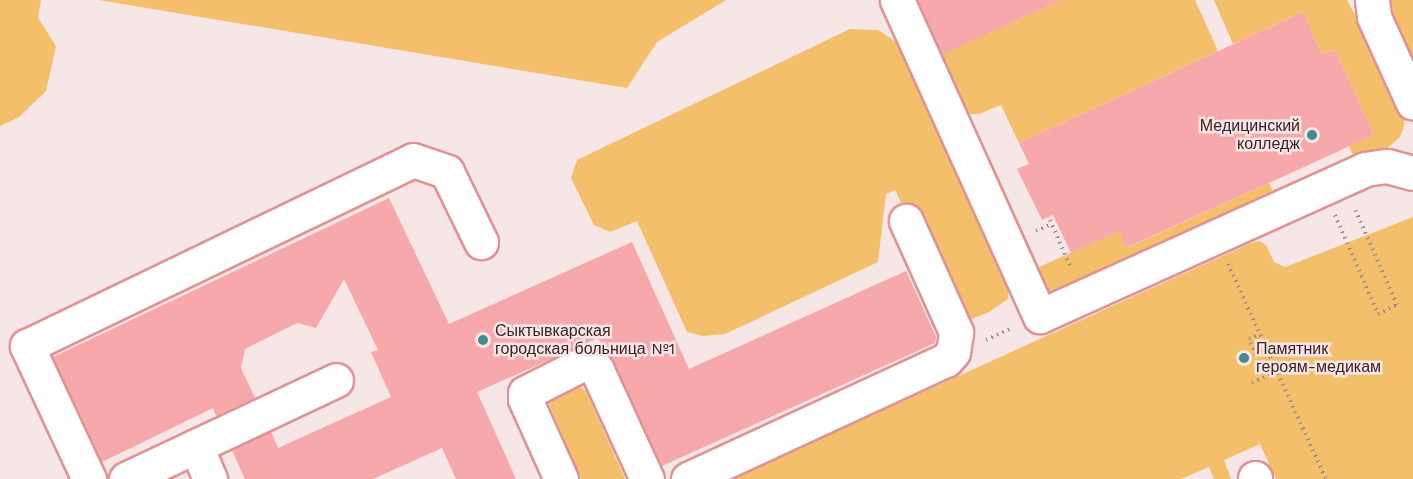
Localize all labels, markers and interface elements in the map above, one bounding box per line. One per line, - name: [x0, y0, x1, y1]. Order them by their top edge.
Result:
- place label: Медицинский колледж: [1200, 116, 1300, 154]
- marker: Медицинский колледж: [1305, 128, 1319, 142]
- place label: Сыктывкарская городская больница №1: [495, 321, 675, 359]
- marker: Сыктывкарская городская больница №1: [476, 333, 490, 347]
- place label: Памятник героям-медикам: [1256, 339, 1381, 377]
- marker: Памятник героям-медикам: [1237, 351, 1251, 365]

